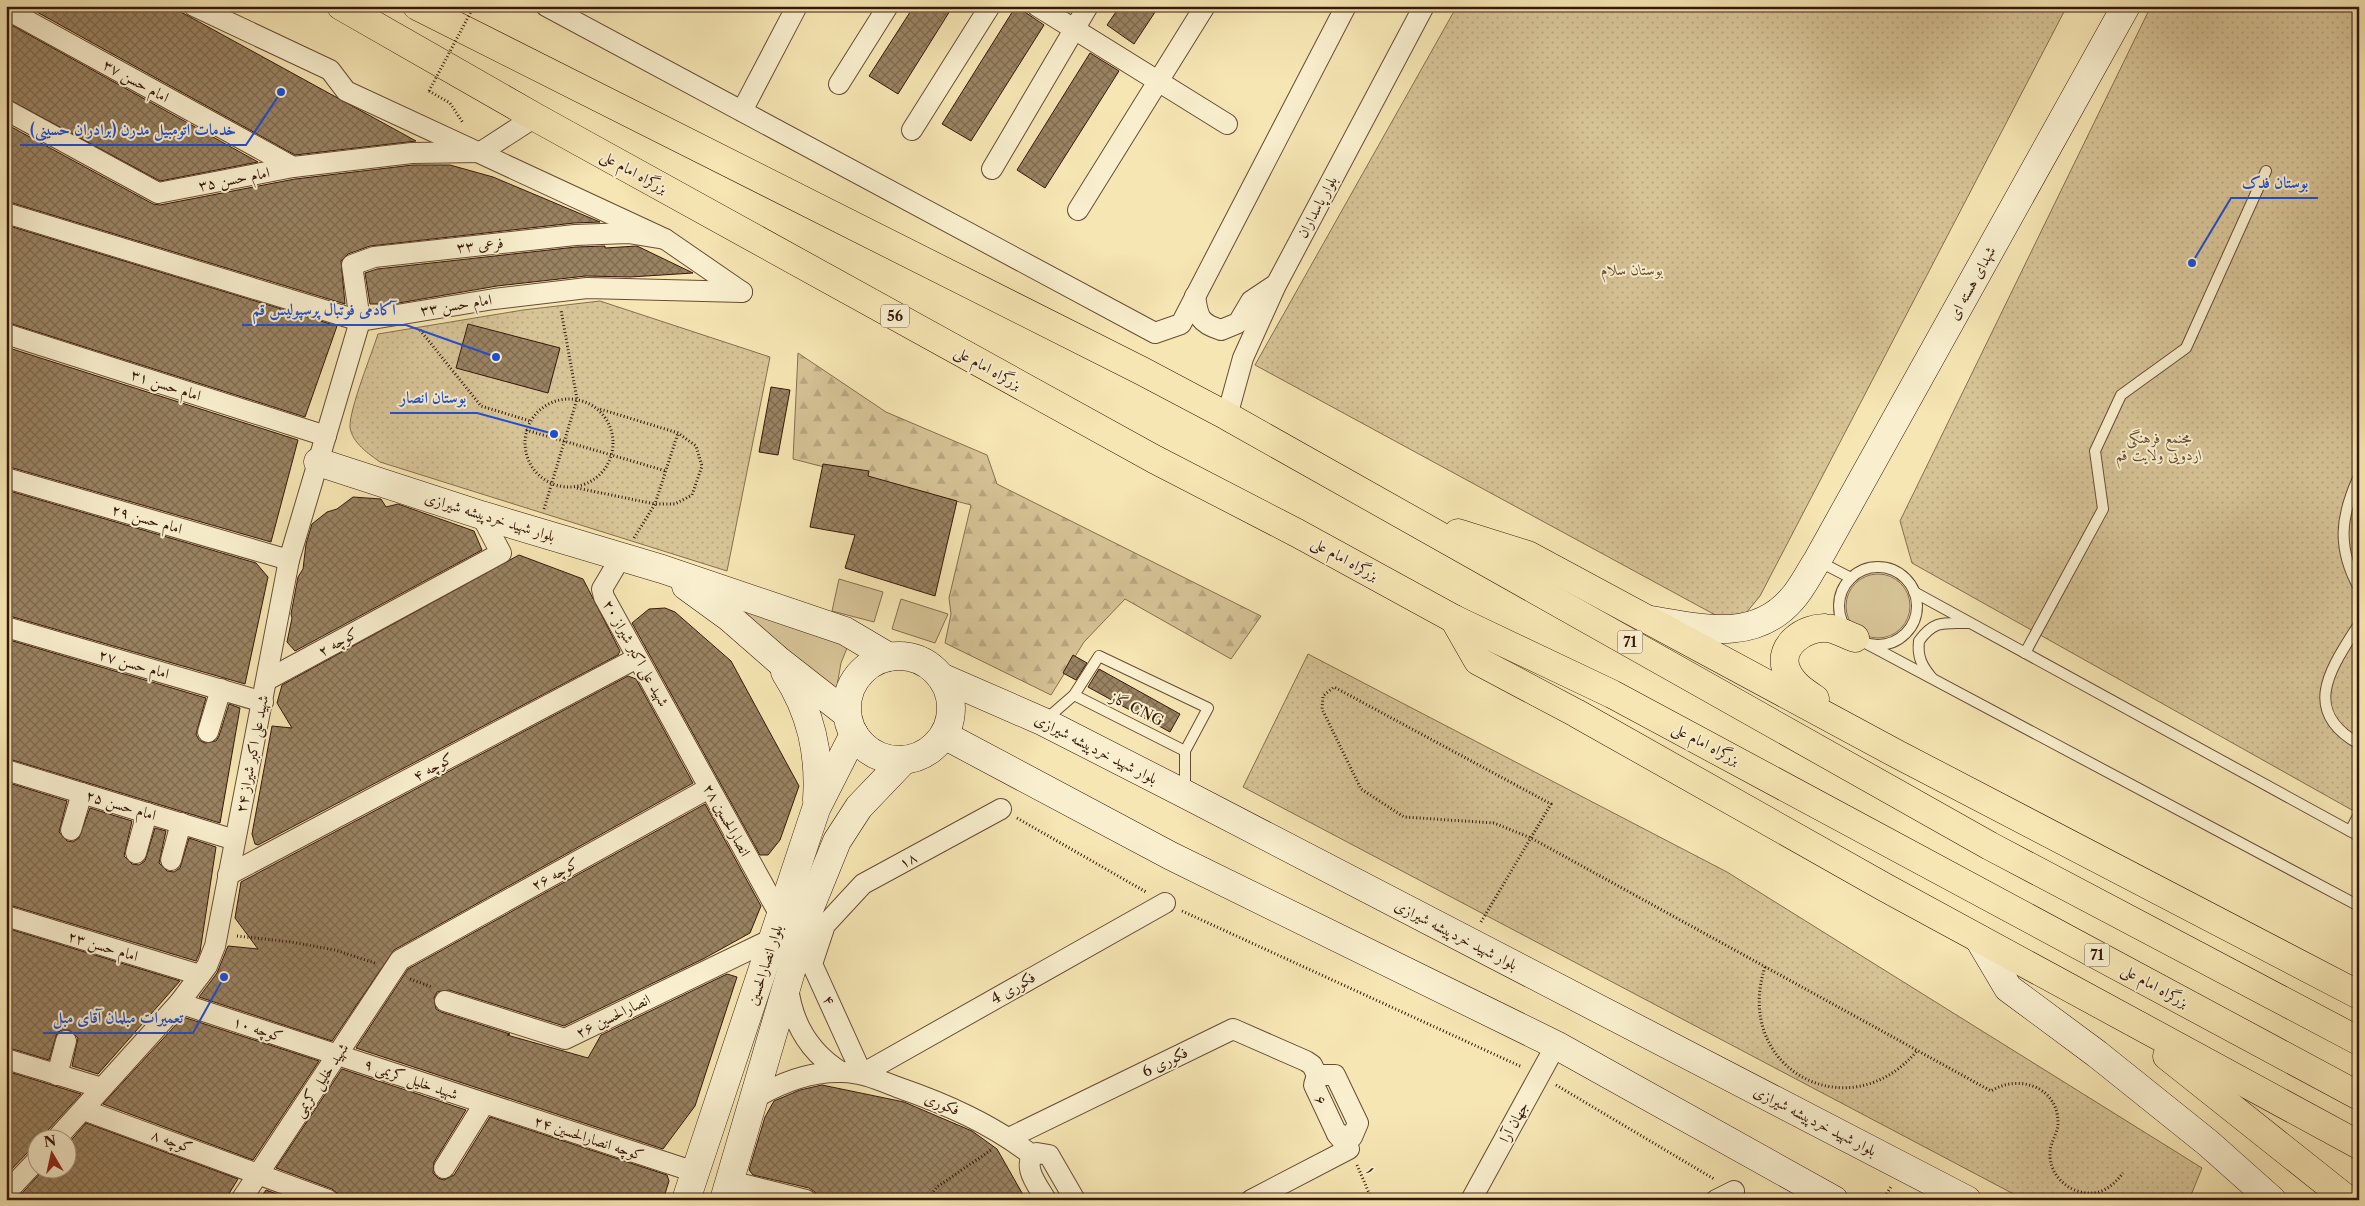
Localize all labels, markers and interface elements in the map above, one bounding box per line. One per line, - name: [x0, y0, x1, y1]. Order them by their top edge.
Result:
- street label: امام حسن ۳۷: [98, 55, 173, 110]
- callout: خدمات اتومبیل مدرن (برادران حسینی): [20, 114, 246, 145]
- text: خدمات اتومبیل مدرن (برادران حسینی): [30, 119, 236, 142]
- street label: بزرگراه امام علی: [596, 145, 671, 201]
- street label: امام حسن ۳۵: [197, 162, 272, 199]
- callout: بوستان فدک: [2231, 167, 2318, 198]
- street label: بلوار پاسداران: [1292, 172, 1343, 242]
- text: بوستان فدک: [2242, 172, 2308, 193]
- street label: فرعی ۳۳: [455, 233, 505, 257]
- street label: شهدای هسته ای: [1944, 243, 2000, 323]
- park label: بوستان سلام: [1601, 260, 1663, 283]
- street label: امام حسن ۳۳: [419, 289, 494, 324]
- callout: آکادمی فوتبال پرسپولیس قم: [242, 294, 406, 325]
- text: آکادمی فوتبال پرسپولیس قم: [252, 299, 398, 324]
- road number: 56: [881, 304, 909, 328]
- street label: بزرگراه امام علی: [950, 341, 1025, 397]
- street label: امام حسن ۳۱: [128, 364, 204, 409]
- callout: بوستان انصار: [390, 382, 477, 413]
- text: بوستان انصار: [398, 387, 466, 408]
- park label: مجنمع فرهنگی اردویی ولایت قم: [2116, 428, 2202, 469]
- street label: بلوار شهید خردپیشه شیرازی: [422, 488, 558, 546]
- street label: امام حسن ۲۹: [109, 499, 185, 541]
- street label: بزرگراه امام علی: [1307, 532, 1382, 588]
- street label: شهید علی اکبر شیراز ۲۰: [597, 596, 674, 711]
- street label: کوچه ۲: [315, 623, 362, 662]
- road number: 71: [1618, 630, 1642, 654]
- street label: امام حسن ۲۷: [96, 644, 172, 686]
- street label: گاز CNG: [1106, 686, 1167, 730]
- street label: شهید علی اکبر شیراز ۲۴: [231, 693, 274, 815]
- street label: بلوار شهید خردپیشه شیرازی: [1031, 709, 1161, 789]
- street label: بزرگراه امام علی: [1668, 718, 1743, 773]
- street label: کوچه ۴: [409, 748, 457, 787]
- street label: انصارالحسین ۲۸: [700, 780, 755, 860]
- street label: امام حسن ۲۵: [83, 785, 159, 828]
- street label: ۱۸: [895, 847, 920, 872]
- street label: کوچه ۲۶: [528, 853, 583, 896]
- street label: بلوار شهید خردپیشه شیرازی: [1391, 895, 1521, 975]
- street label: بلوار انصارالحسین: [743, 922, 787, 1008]
- street label: امام حسن ۲۳: [65, 926, 141, 969]
- road number: 71: [2084, 944, 2110, 966]
- street label: بزرگراه امام علی: [2117, 959, 2192, 1015]
- street label: فکوری 4: [987, 967, 1039, 1008]
- street label: انصارالحسین ۲۶: [572, 989, 653, 1042]
- street label: ۴: [819, 992, 840, 1008]
- callout: تعمیرات مبلمان آقای مبل: [43, 1002, 193, 1033]
- text: تعمیرات مبلمان آقای مبل: [53, 1007, 184, 1029]
- street label: کوچه ۱۰: [230, 1012, 286, 1047]
- street label: شهید خلیل کریمی: [289, 1039, 354, 1122]
- street label: فکوری 6: [1139, 1042, 1191, 1081]
- street label: شهید خلیل کریمی ۹: [361, 1054, 461, 1105]
- street label: بلوار شهید خردپیشه شیرازی: [1750, 1081, 1880, 1161]
- street label: فکوری: [922, 1088, 962, 1119]
- street label: ۶: [1311, 1092, 1332, 1108]
- street label: جهان آرا: [1495, 1098, 1533, 1146]
- street label: کوچه انصارالحسین ۲۴: [531, 1111, 646, 1166]
- street label: کوچه ۸: [148, 1124, 195, 1159]
- north arrow: [28, 1128, 78, 1178]
- text: N: [43, 1131, 57, 1151]
- street label: ۱: [1361, 1162, 1382, 1178]

